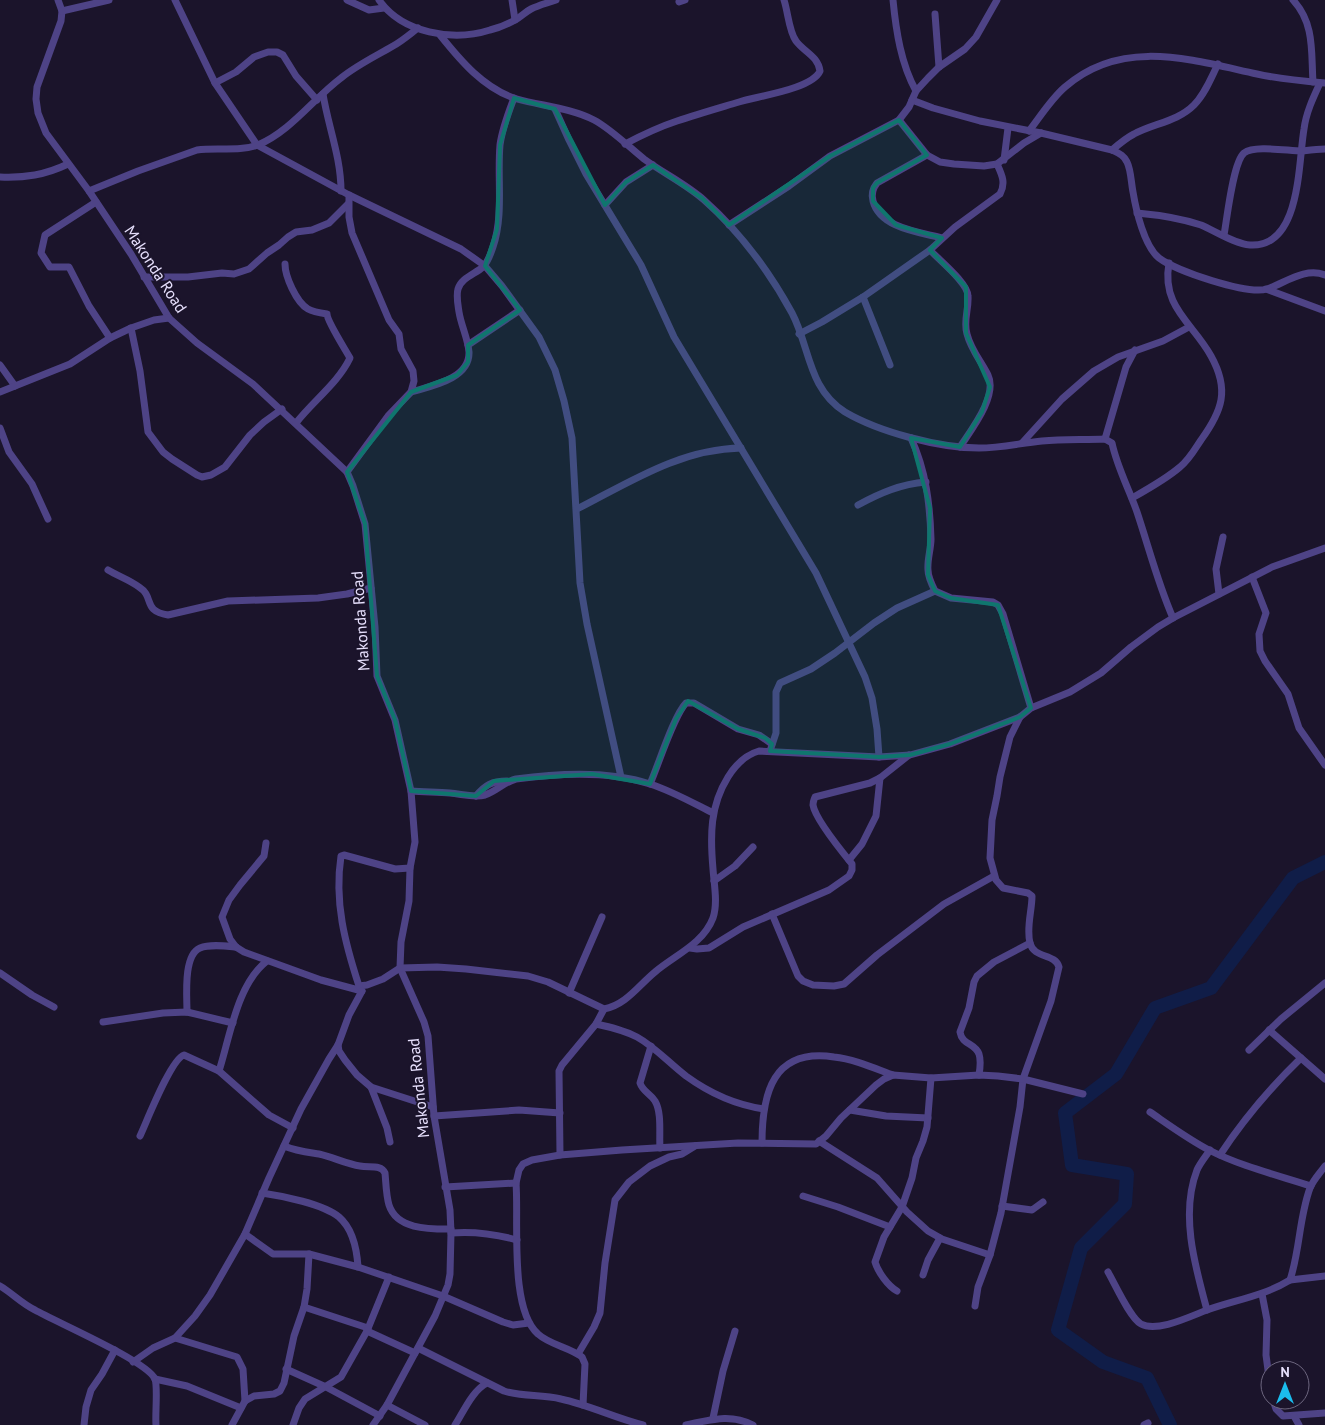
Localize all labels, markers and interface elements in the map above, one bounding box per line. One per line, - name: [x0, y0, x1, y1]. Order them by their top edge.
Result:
- street label: Makonda Road: [120, 222, 192, 316]
- street label: Makonda Road: [347, 570, 373, 672]
- street label: Makonda Road: [403, 1037, 433, 1139]
- north arrow: [1260, 1360, 1310, 1410]
- text: N: [1280, 1363, 1290, 1381]

